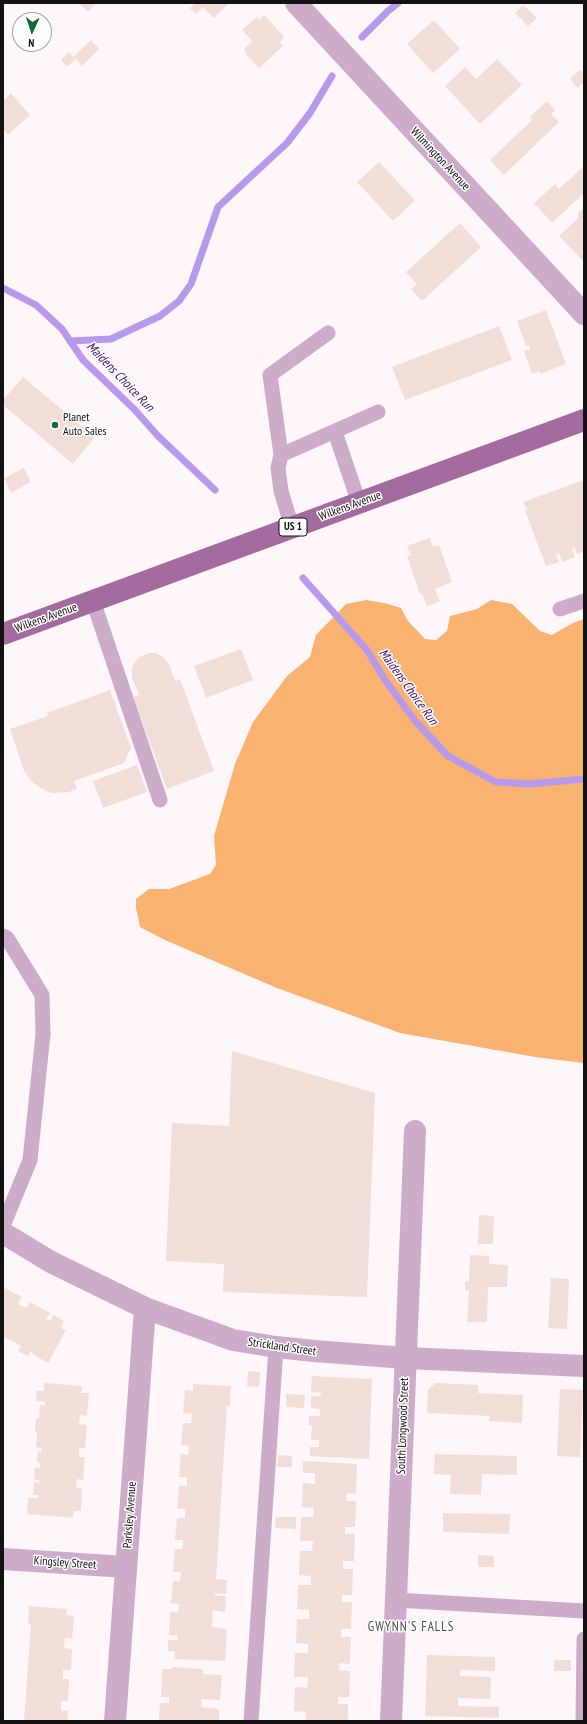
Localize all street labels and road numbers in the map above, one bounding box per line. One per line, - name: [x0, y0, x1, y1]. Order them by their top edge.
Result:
- street label: Wilmington Avenue: [407, 125, 473, 193]
- street label: Wilkens Avenue: [317, 488, 383, 524]
- road number: US 1: [279, 518, 307, 536]
- street label: Wilkens Avenue: [13, 600, 79, 636]
- street label: Strickland Street: [247, 1335, 317, 1359]
- street label: South Longwood Street: [394, 1377, 412, 1475]
- street label: Parksley Avenue: [120, 1481, 140, 1549]
- street label: Kingsley Street: [33, 1554, 97, 1572]

